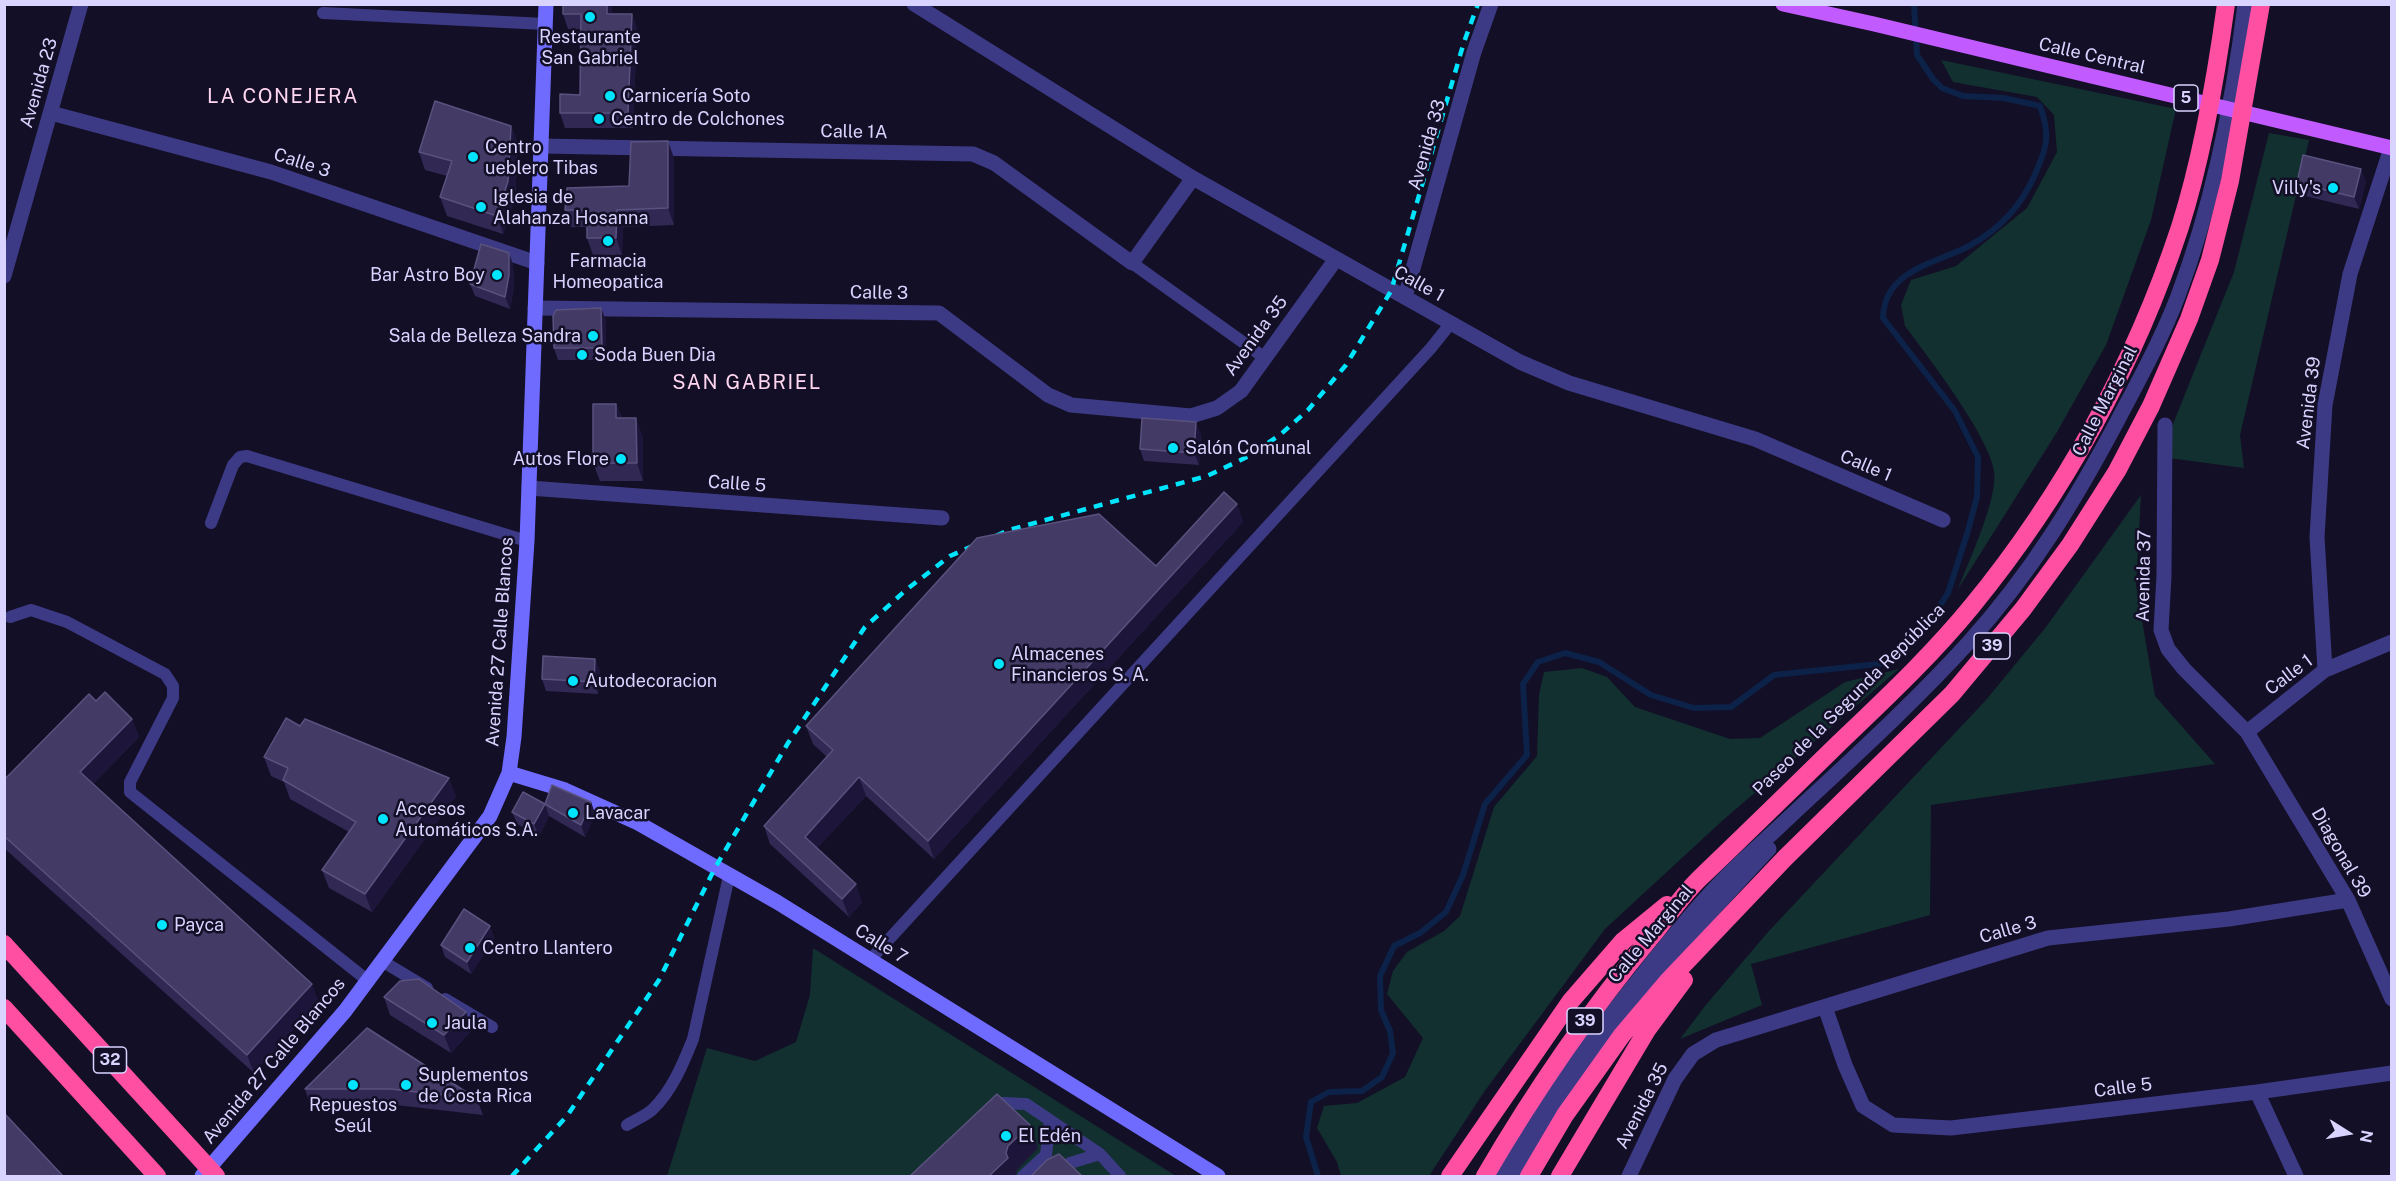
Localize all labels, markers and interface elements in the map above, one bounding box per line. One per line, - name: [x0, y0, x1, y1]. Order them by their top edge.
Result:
- marker: Restaurante San Gabriel: [583, 10, 597, 24]
- place label: Restaurante San Gabriel: [539, 26, 641, 68]
- street label: Calle Central: [2037, 33, 2147, 79]
- street label: Avenida 23: [16, 35, 62, 131]
- district label: LA CONEJERA: [207, 85, 359, 109]
- place label: Carnicería Soto: [622, 85, 751, 107]
- road number: 5: [2174, 85, 2198, 111]
- marker: Carnicería Soto: [603, 89, 617, 103]
- street label: Avenida 33: [1404, 97, 1450, 193]
- place label: Centro de Colchones: [611, 108, 785, 130]
- marker: Centro de Colchones: [592, 112, 606, 126]
- street label: Calle 1A: [820, 121, 888, 143]
- place label: Centro ueblero Tibas: [485, 136, 598, 178]
- street label: Calle 3: [271, 144, 333, 182]
- marker: Centro ueblero Tibas: [466, 150, 480, 164]
- place label: Villy's: [2272, 177, 2321, 199]
- marker: Villy's: [2326, 181, 2340, 195]
- place label: Iglesia de Alahanza Hosanna: [493, 186, 648, 228]
- marker: Iglesia de Alahanza Hosanna: [474, 200, 488, 214]
- marker: Farmacia Homeopatica: [601, 234, 615, 248]
- place label: Farmacia Homeopatica: [552, 250, 664, 292]
- street label: Calle 1: [1390, 261, 1448, 307]
- place label: Bar Astro Boy: [370, 264, 485, 286]
- marker: Bar Astro Boy: [490, 268, 504, 282]
- street label: Calle 3: [850, 282, 908, 304]
- street label: Avenida 35: [1220, 292, 1292, 380]
- place label: Sala de Belleza Sandra: [389, 325, 581, 347]
- marker: Sala de Belleza Sandra: [586, 329, 600, 343]
- street label: Calle Marginal: [2068, 342, 2142, 460]
- place label: Soda Buen Dia: [594, 344, 716, 366]
- marker: Soda Buen Dia: [575, 348, 589, 362]
- street label: Avenida 39: [2293, 355, 2325, 451]
- district label: SAN GABRIEL: [672, 371, 822, 395]
- place label: Salón Comunal: [1185, 437, 1311, 459]
- marker: Salón Comunal: [1166, 441, 1180, 455]
- street label: Calle 1: [1837, 445, 1895, 487]
- place label: Autos Flore: [513, 448, 609, 470]
- marker: Autos Flore: [614, 452, 628, 466]
- street label: Calle 5: [707, 471, 767, 497]
- street label: Avenida 37: [2132, 530, 2156, 622]
- street label: Avenida 27 Calle Blancos: [482, 536, 518, 748]
- street label: Paseo de la Segunda República: [1748, 599, 1950, 801]
- road number: 39: [1974, 633, 2010, 659]
- place label: Almacenes Financieros S. A.: [1011, 643, 1149, 686]
- street label: Calle 1: [2261, 650, 2317, 700]
- marker: Almacenes Financieros S. A.: [992, 657, 1006, 671]
- place label: Autodecoracion: [585, 670, 717, 692]
- marker: Autodecoracion: [566, 674, 580, 688]
- place label: Accesos Automáticos S.A.: [395, 798, 538, 840]
- place label: Lavacar: [585, 802, 650, 824]
- street label: Diagonal 39: [2307, 804, 2375, 902]
- marker: Lavacar: [566, 806, 580, 820]
- marker: Accesos Automáticos S.A.: [376, 812, 390, 826]
- street label: Calle Marginal: [1604, 881, 1698, 987]
- street label: Calle 3: [1977, 912, 2039, 948]
- place label: Payca: [174, 914, 224, 936]
- marker: Payca: [155, 918, 169, 932]
- street label: Calle 7: [851, 920, 911, 968]
- place label: Centro Llantero: [482, 937, 613, 959]
- marker: Centro Llantero: [463, 941, 477, 955]
- street label: Avenida 27 Calle Blancos: [198, 974, 350, 1148]
- road number: 39: [1567, 1008, 1603, 1034]
- place label: Jaula: [444, 1012, 487, 1034]
- marker: Jaula: [425, 1016, 439, 1030]
- road number: 32: [94, 1047, 126, 1073]
- street label: Avenida 35: [1611, 1059, 1673, 1153]
- place label: Suplementos de Costa Rica: [418, 1064, 532, 1106]
- street label: Calle 5: [2093, 1074, 2153, 1102]
- marker: Repuestos Seúl: [346, 1078, 360, 1092]
- marker: Suplementos de Costa Rica: [399, 1078, 413, 1092]
- place label: Repuestos Seúl: [309, 1094, 397, 1136]
- north arrow: [2318, 1103, 2378, 1163]
- place label: El Edén: [1018, 1125, 1081, 1147]
- marker: El Edén: [999, 1129, 1013, 1143]
- text: N: [2356, 1129, 2377, 1144]

